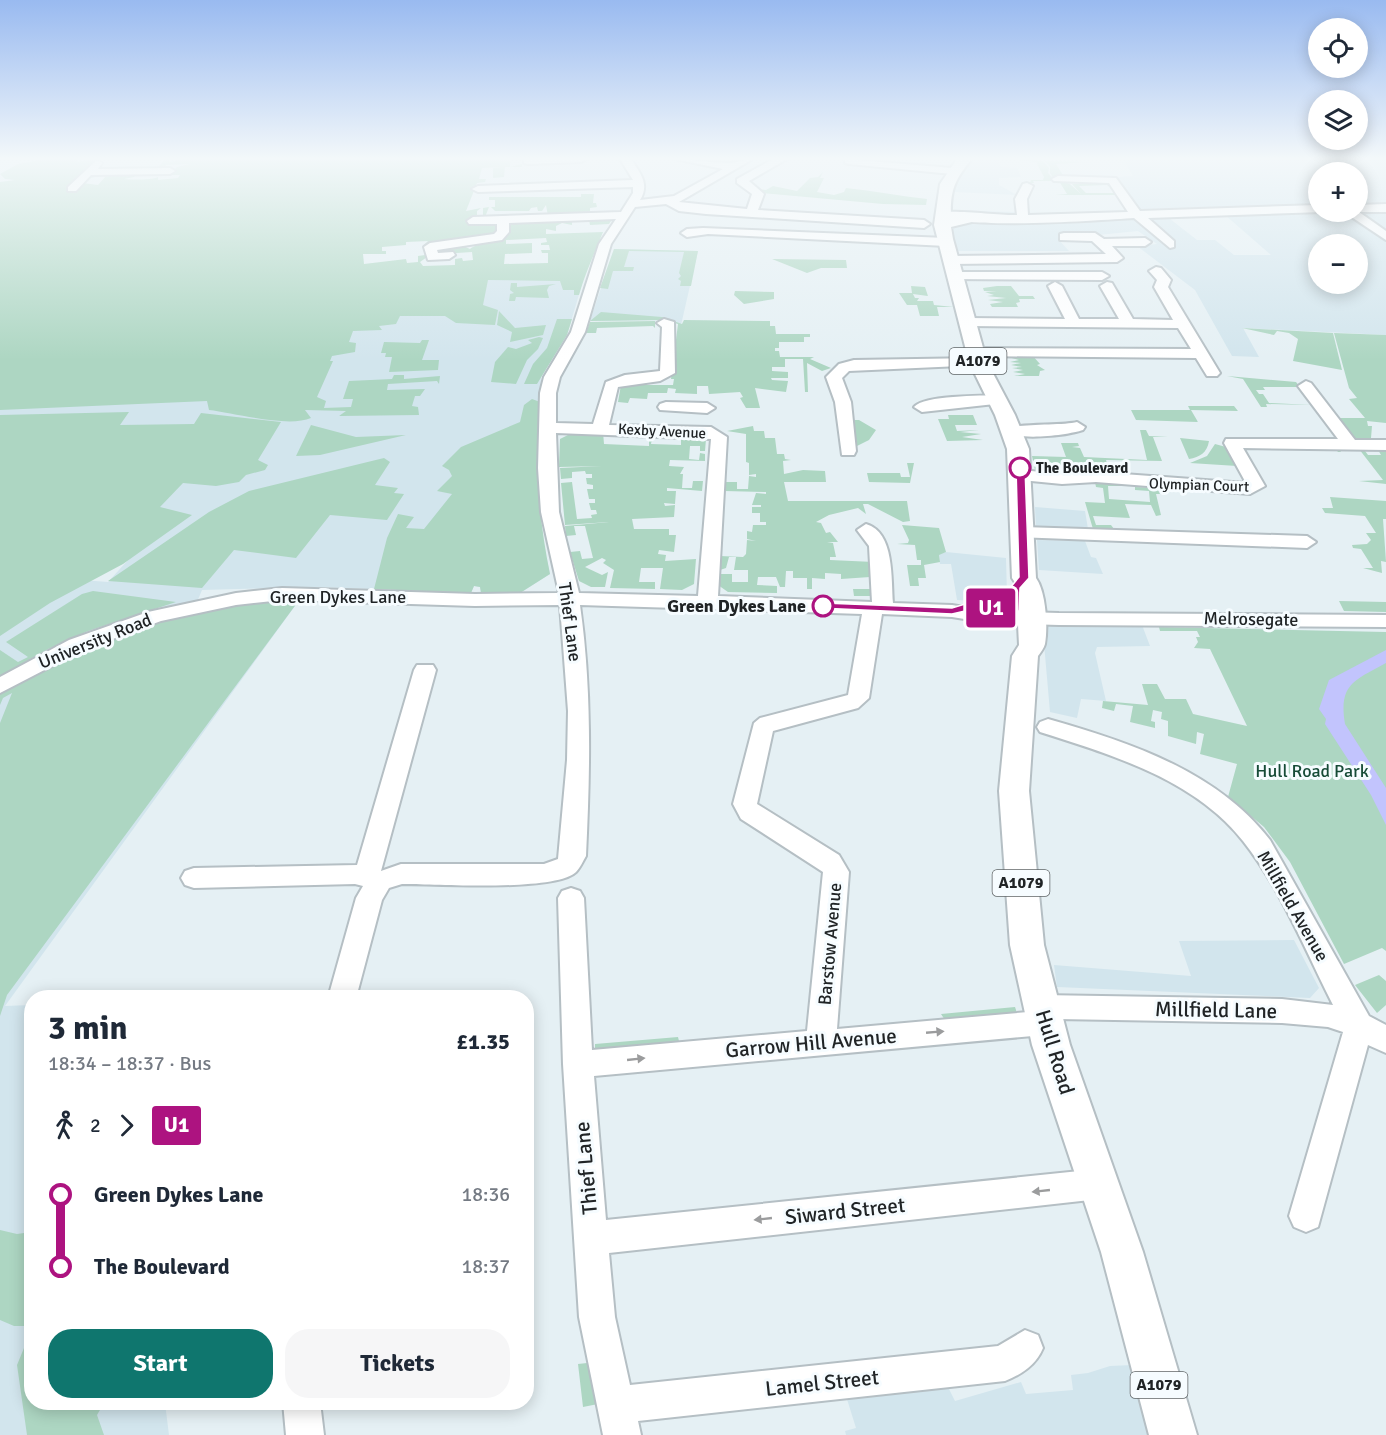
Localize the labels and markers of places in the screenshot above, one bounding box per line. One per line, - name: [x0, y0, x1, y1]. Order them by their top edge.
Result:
- marker: The Boulevard: [1009, 457, 1031, 479]
- place label: The Boulevard: [1036, 459, 1128, 477]
- place label: Green Dykes Lane: [667, 595, 806, 617]
- marker: Green Dykes Lane: [812, 595, 834, 617]

